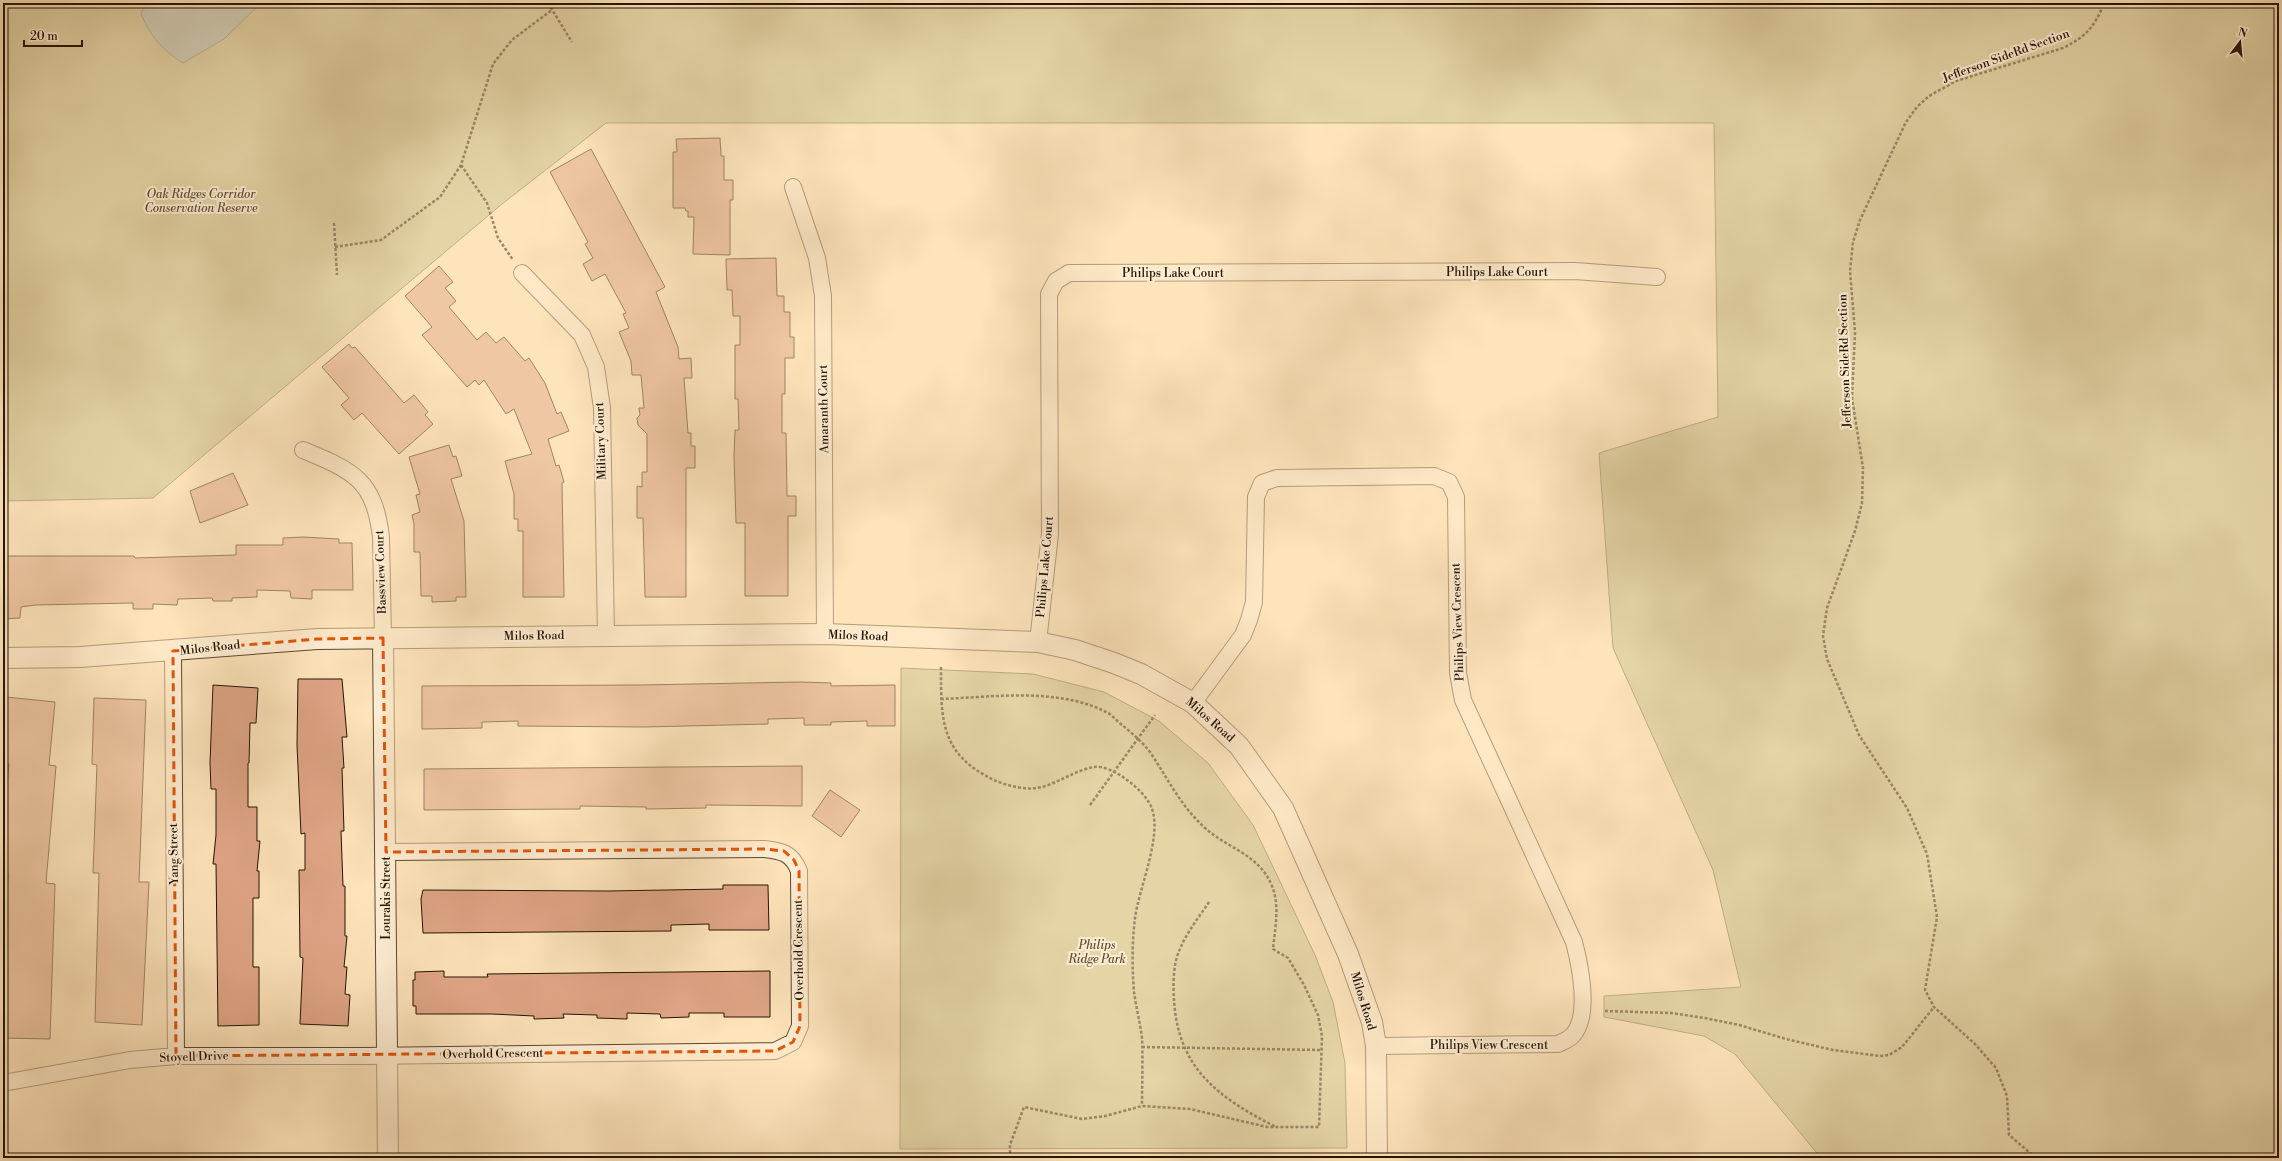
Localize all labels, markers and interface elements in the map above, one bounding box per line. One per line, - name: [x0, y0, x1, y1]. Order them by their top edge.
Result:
- scale bar: [24, 22, 82, 48]
- north arrow: [2220, 22, 2260, 62]
- text: N: [2236, 25, 2249, 41]
- street label: Jefferson SideRd Section: [1940, 26, 2072, 86]
- text: 20 m: [30, 29, 58, 44]
- park label: Oak Ridges Corridor Conservation Reserve: [144, 187, 258, 216]
- street label: Philips Lake Court: [1446, 265, 1549, 280]
- street label: Philips Lake Court: [1122, 266, 1225, 281]
- street label: Jefferson SideRd Section: [1835, 294, 1855, 429]
- street label: Amaranth Court: [816, 364, 832, 455]
- street label: Military Court: [592, 401, 610, 480]
- street label: Philips Lake Court: [1033, 515, 1057, 618]
- street label: Bassview Court: [372, 529, 390, 615]
- street label: Philips View Crescent: [1448, 562, 1468, 681]
- street label: Milos Road: [828, 627, 889, 645]
- street label: Milos Road: [504, 628, 565, 644]
- street label: Milos Road: [179, 637, 241, 659]
- street label: Milos Road: [1182, 695, 1238, 746]
- street label: Yang Street: [166, 822, 182, 886]
- street label: Lourakis Street: [379, 856, 394, 940]
- street label: Overhold Crescent: [791, 899, 807, 1001]
- park label: Philips Ridge Park: [1067, 938, 1126, 967]
- street label: Milos Road: [1347, 970, 1379, 1032]
- street label: Philips View Crescent: [1430, 1038, 1549, 1053]
- street label: Overhold Crescent: [442, 1046, 544, 1062]
- street label: Stoyell Drive: [159, 1048, 229, 1066]

